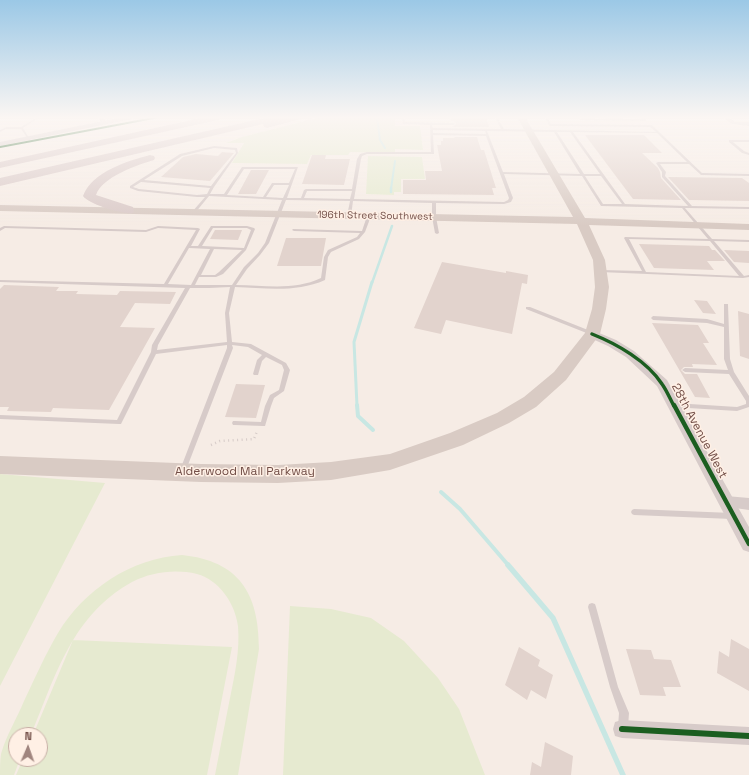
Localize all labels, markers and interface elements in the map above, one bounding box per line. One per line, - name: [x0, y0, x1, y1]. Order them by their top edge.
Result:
- street label: 196th Street Southwest: [317, 209, 433, 223]
- street label: 28th Avenue West: [668, 381, 730, 481]
- street label: Alderwood Mall Parkway: [175, 465, 315, 479]
- north arrow: [8, 727, 48, 767]
- text: N: [24, 729, 32, 743]

